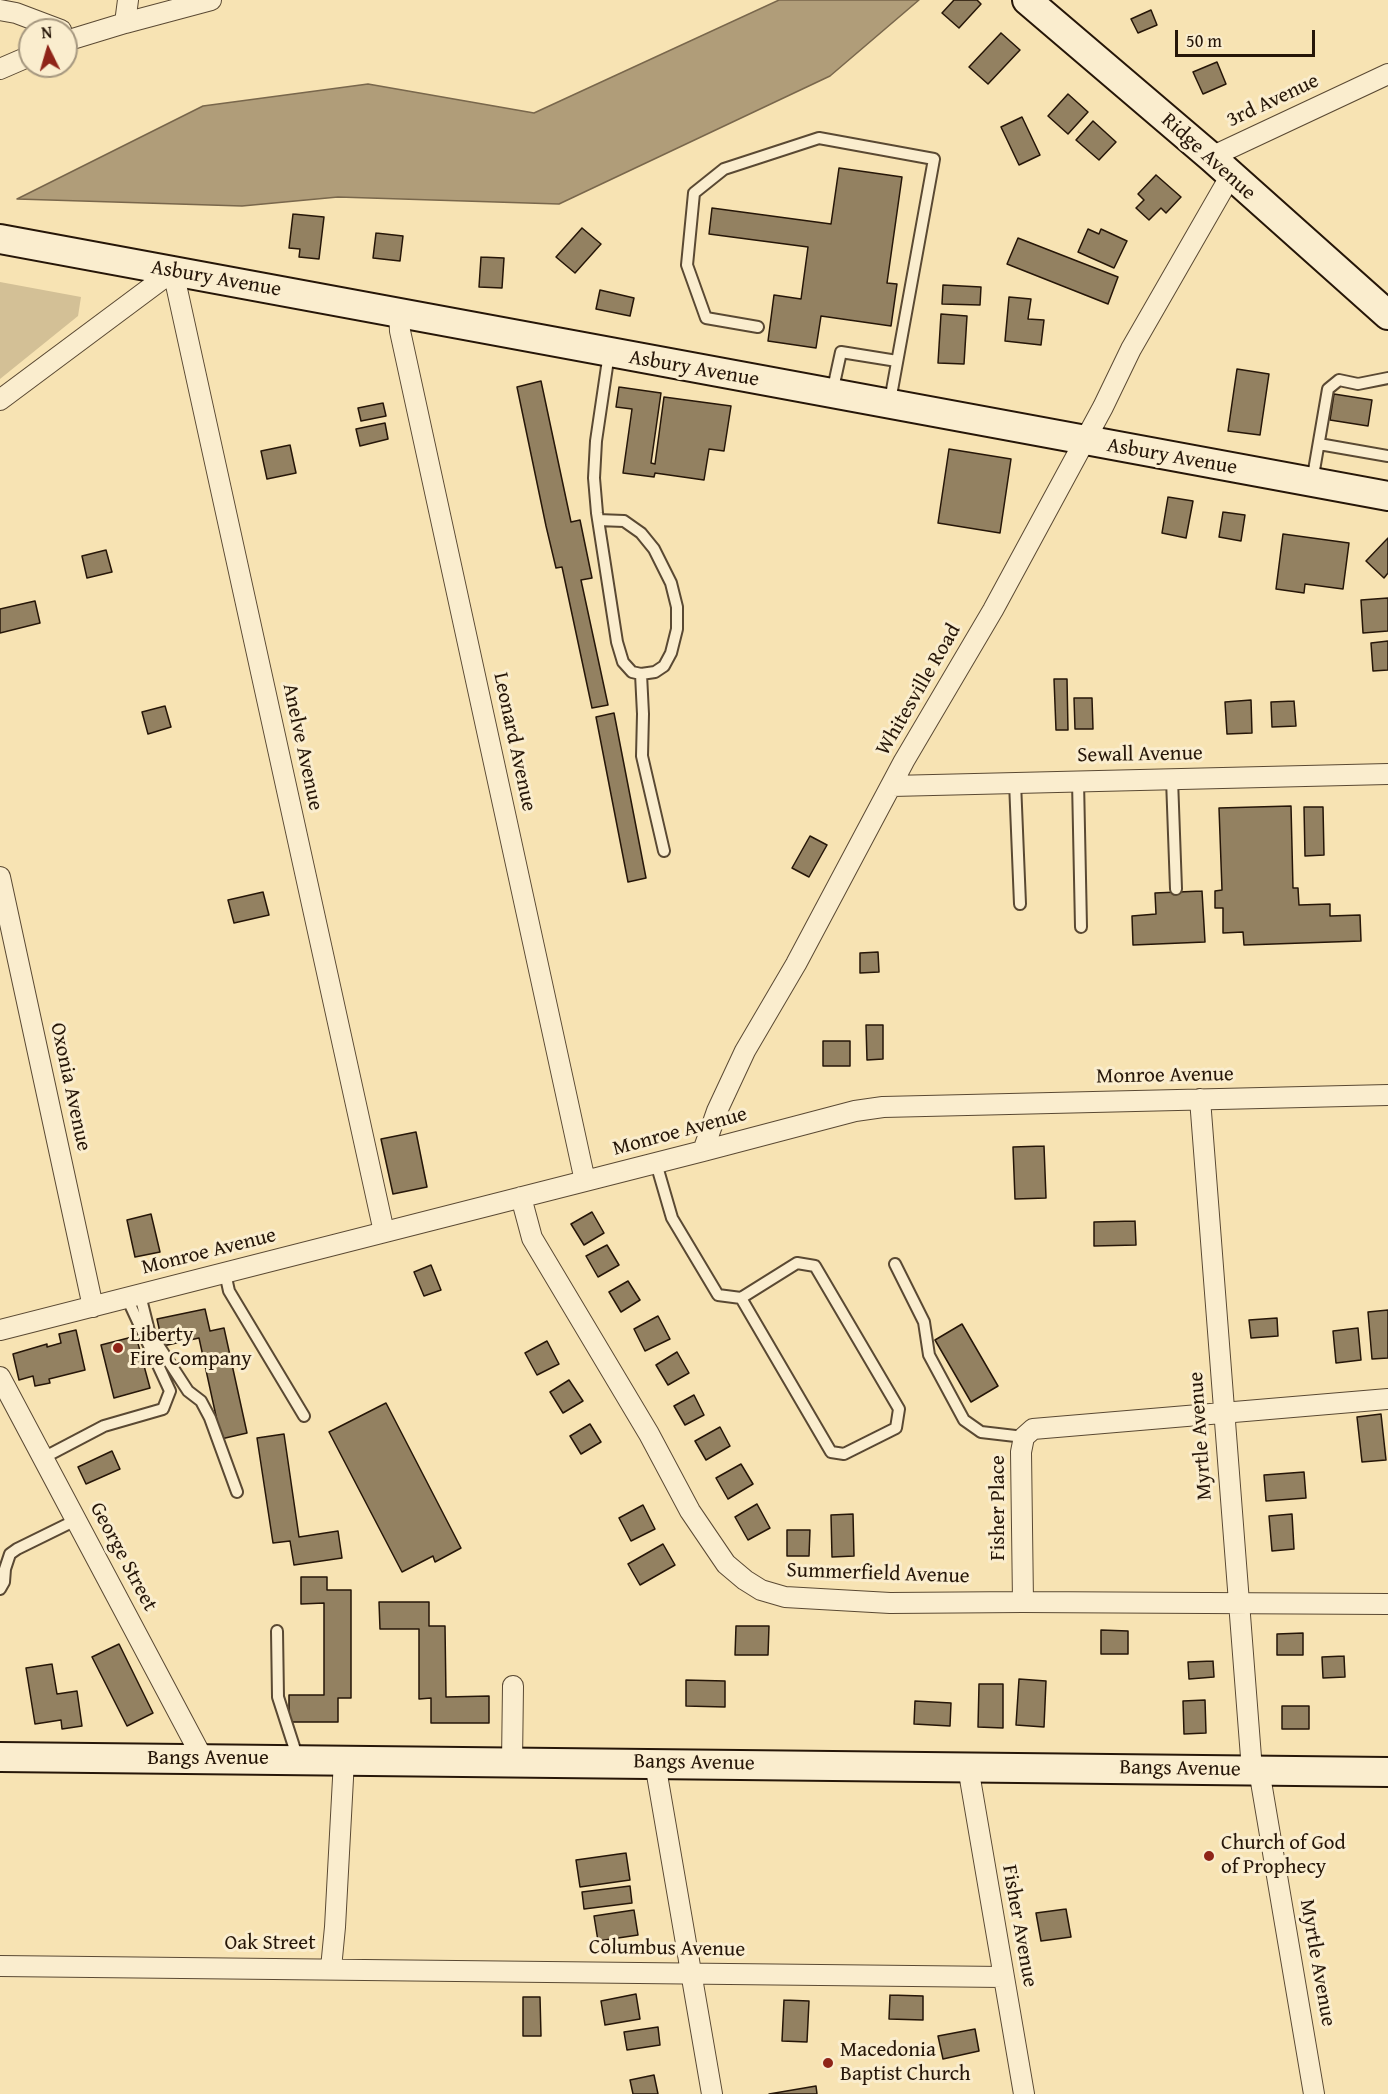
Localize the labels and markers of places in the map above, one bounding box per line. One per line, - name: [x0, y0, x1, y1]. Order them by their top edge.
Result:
- place label: Liberty Fire Company: [130, 1323, 252, 1373]
- marker: Liberty Fire Company: [111, 1341, 125, 1355]
- place label: Church of God of Prophecy: [1221, 1831, 1346, 1881]
- marker: Church of God of Prophecy: [1202, 1849, 1216, 1863]
- place label: Macedonia Baptist Church: [840, 2038, 971, 2088]
- marker: Macedonia Baptist Church: [821, 2056, 835, 2070]

